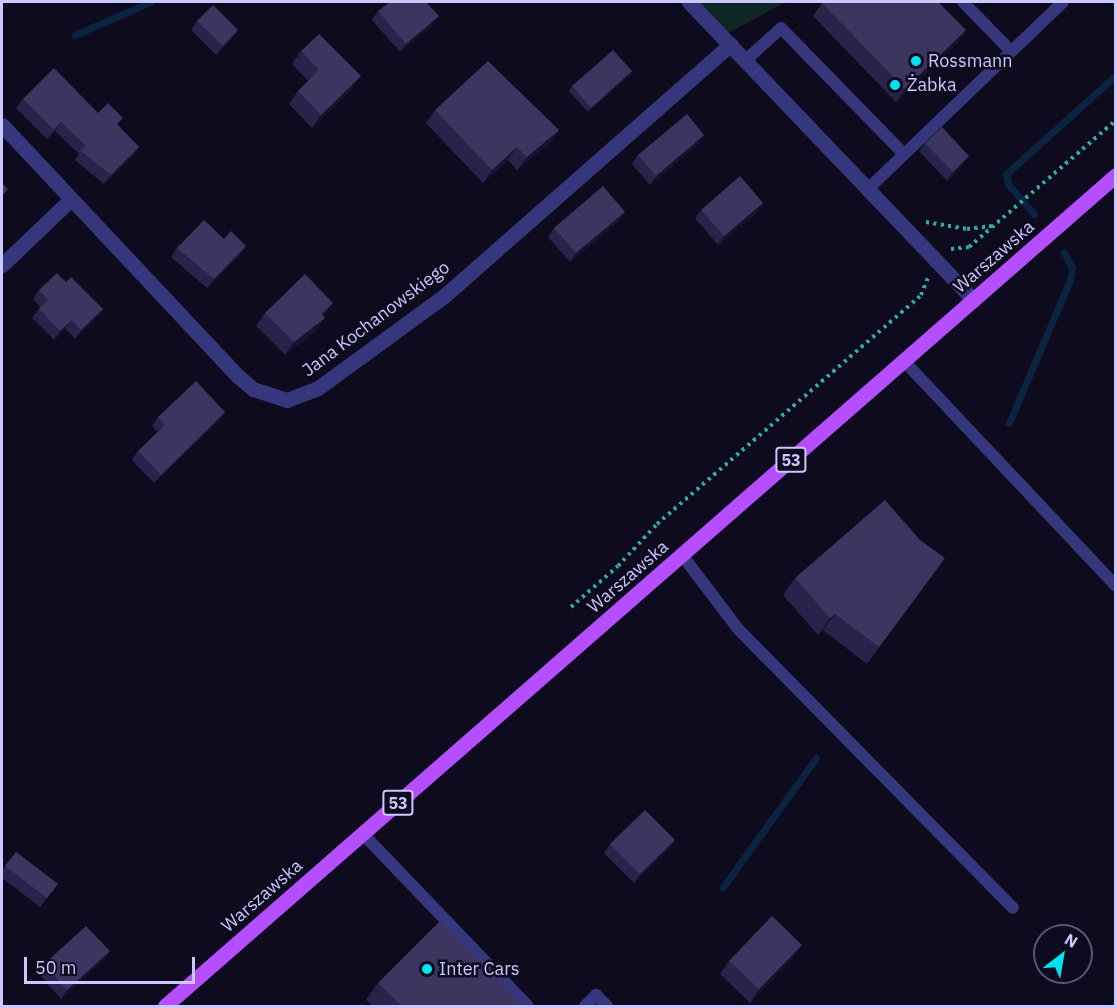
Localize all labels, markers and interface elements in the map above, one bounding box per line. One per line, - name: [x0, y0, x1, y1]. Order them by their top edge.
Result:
- place label: Rossmann: [928, 50, 1013, 72]
- marker: Rossmann: [909, 54, 923, 68]
- place label: Żabka: [907, 74, 956, 96]
- marker: Żabka: [888, 78, 902, 92]
- street label: Warszawska: [949, 216, 1039, 298]
- street label: Jana Kochanowskiego: [298, 257, 454, 381]
- road number: 53: [774, 447, 808, 473]
- street label: Warszawska: [583, 536, 673, 618]
- road number: 53: [382, 790, 414, 816]
- street label: Warszawska: [217, 855, 307, 937]
- north arrow: [1033, 924, 1093, 984]
- text: N: [1061, 929, 1081, 952]
- scale bar: [27, 945, 198, 983]
- text: 50 m: [35, 956, 77, 979]
- place label: Inter Cars: [439, 958, 520, 980]
- marker: Inter Cars: [420, 962, 434, 976]

